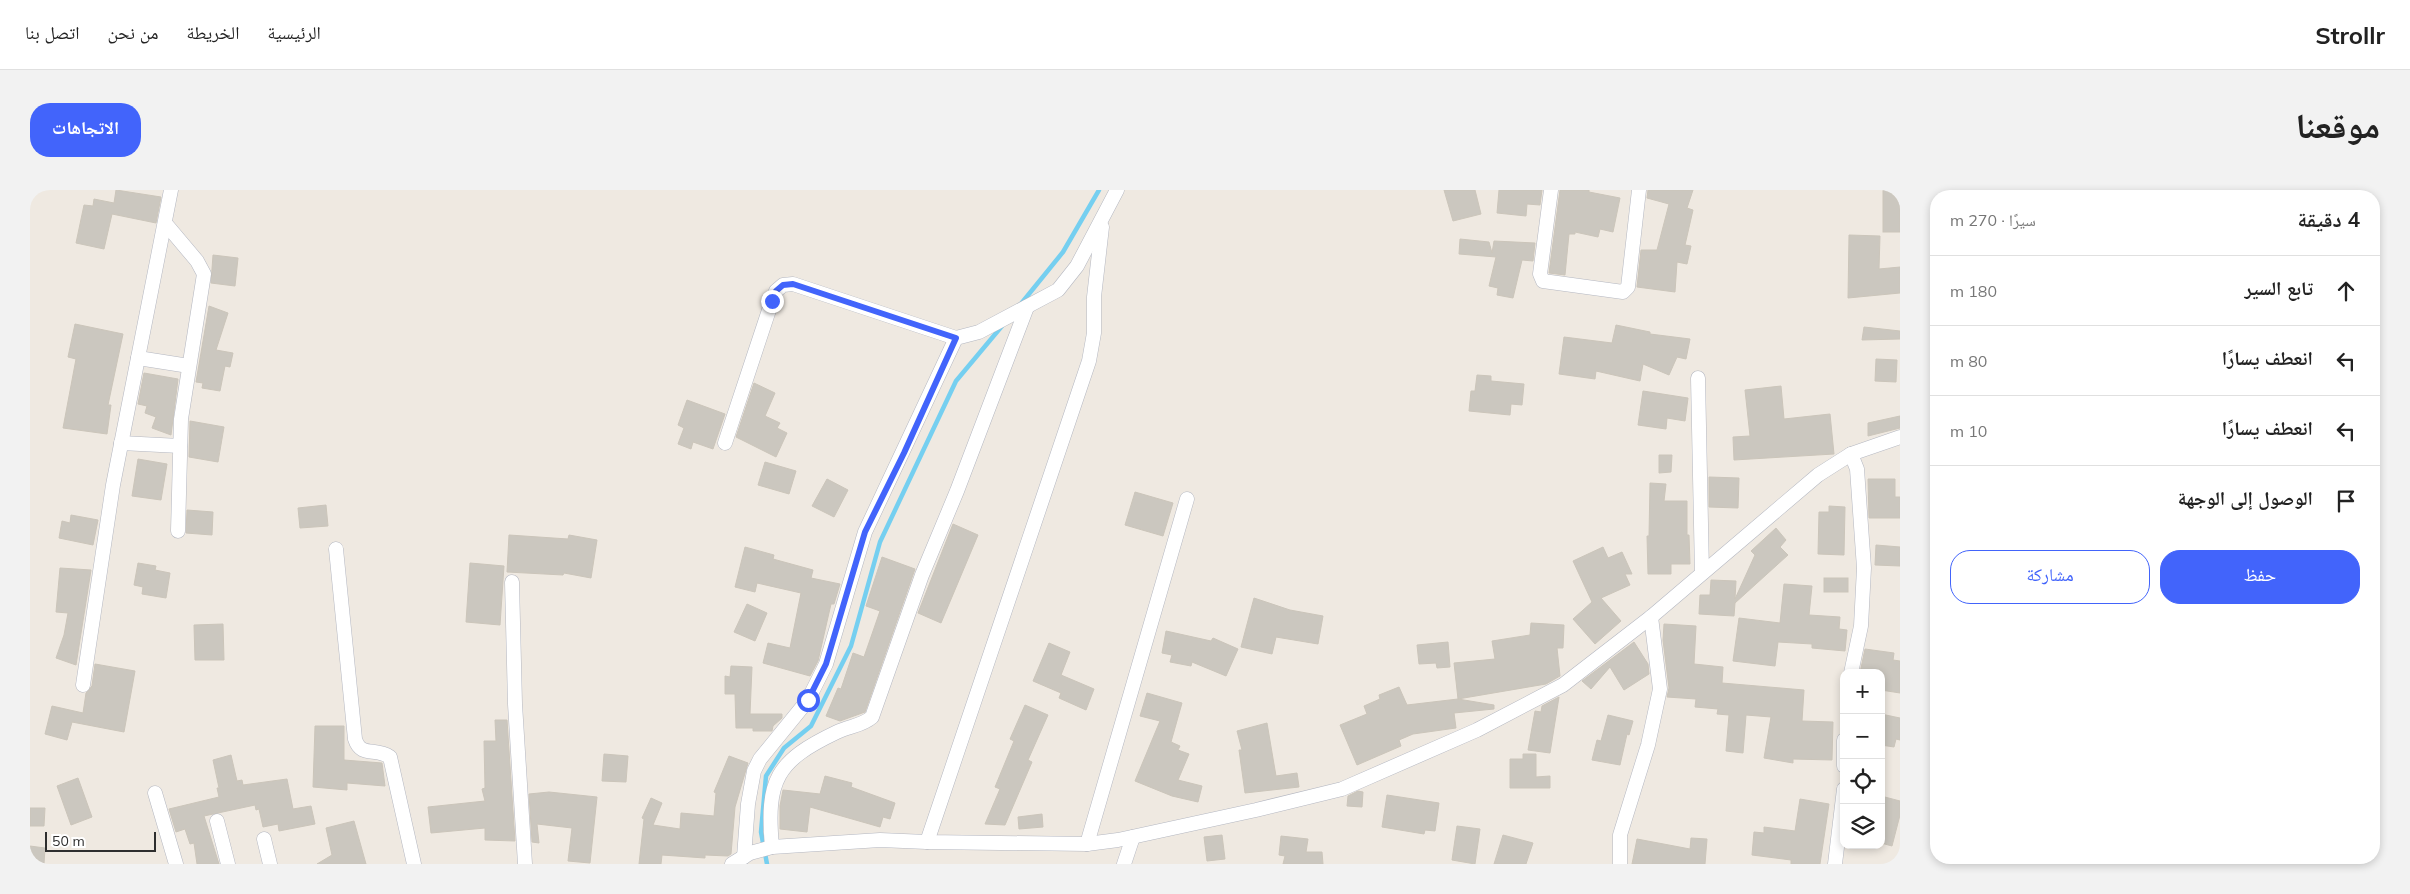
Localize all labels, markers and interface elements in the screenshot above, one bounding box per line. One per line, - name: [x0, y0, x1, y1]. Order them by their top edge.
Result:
- text: Strollr: [2315, 20, 2385, 50]
- text: اتصل بنا: [25, 21, 80, 44]
- text: من نحن: [108, 21, 158, 44]
- text: الخريطة: [186, 21, 239, 44]
- text: الرئيسية: [267, 21, 321, 44]
- button: الاتجاهات: [30, 103, 141, 157]
- text: موقعنا: [2295, 103, 2380, 147]
- text: 4 دقيقة: [2298, 206, 2360, 232]
- text: سيرًا · 270 m: [1950, 210, 2036, 230]
- text: تابع السير: [2244, 276, 2313, 300]
- icon: ahead: [2332, 277, 2360, 305]
- text: 180 m: [1950, 281, 1997, 301]
- route end: [761, 290, 784, 313]
- text: انعطف يسارًا: [2222, 346, 2313, 370]
- icon: left: [2332, 347, 2360, 375]
- text: 80 m: [1950, 351, 1987, 371]
- text: انعطف يسارًا: [2222, 416, 2313, 440]
- icon: left: [2332, 417, 2360, 445]
- text: 10 m: [1950, 421, 1987, 441]
- text: الوصول إلى الوجهة: [2178, 486, 2313, 510]
- icon: arrive: [2332, 487, 2360, 515]
- button: مشاركة: [1950, 550, 2150, 604]
- button: حفظ: [2160, 550, 2360, 604]
- map controls: [1840, 669, 1885, 849]
- button: +: [1840, 669, 1885, 714]
- route start: [797, 689, 820, 712]
- button: −: [1840, 714, 1885, 759]
- button: locate: [1840, 759, 1885, 804]
- button: layers: [1840, 804, 1885, 849]
- scale bar: [45, 829, 156, 852]
- text: 50 m: [52, 832, 85, 850]

